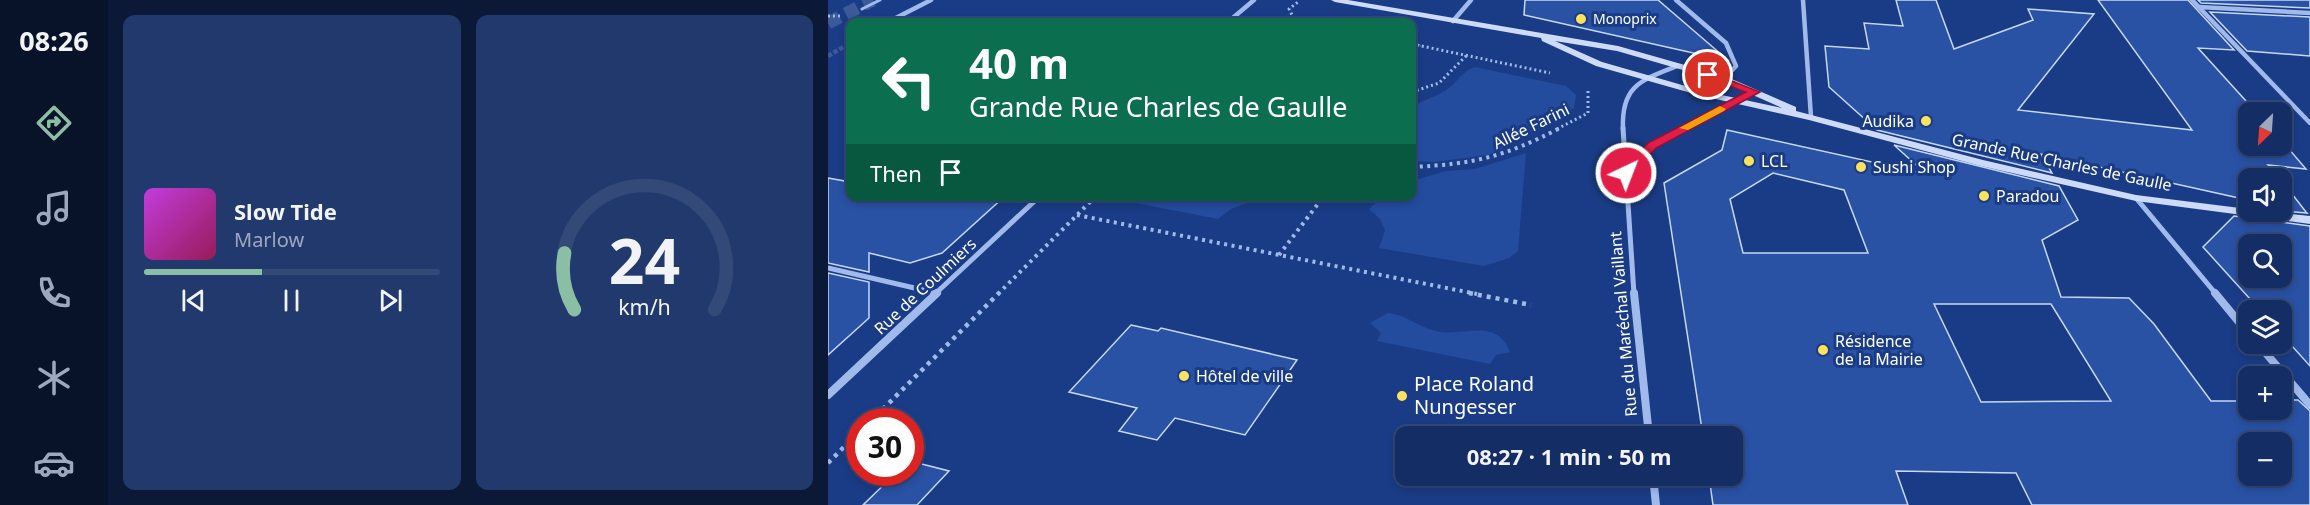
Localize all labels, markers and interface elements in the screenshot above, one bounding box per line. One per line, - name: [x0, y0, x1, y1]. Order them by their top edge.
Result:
- place label: Monoprix: [1593, 9, 1657, 28]
- marker: Monoprix: [1574, 12, 1588, 26]
- text: 08:26: [19, 22, 89, 59]
- text: 40 m: [969, 34, 1069, 91]
- icon: left: [870, 42, 948, 120]
- pin: [1682, 49, 1733, 100]
- icon: arrive: [1691, 58, 1724, 91]
- text: Grande Rue Charles de Gaulle: [969, 88, 1347, 125]
- street label: Allée Farini: [1489, 98, 1573, 154]
- icon: directions: [33, 102, 75, 144]
- north arrow: [2238, 102, 2292, 156]
- map controls: [2238, 102, 2292, 486]
- place label: Audika: [1862, 110, 1914, 132]
- marker: Audika: [1919, 114, 1933, 128]
- street label: Grande Rue Charles de Gaulle: [1950, 128, 2174, 196]
- position arrow: [1594, 141, 1658, 205]
- place label: LCL: [1761, 150, 1788, 172]
- marker: LCL: [1742, 154, 1756, 168]
- icon: arrive: [934, 156, 967, 189]
- place label: Sushi Shop: [1873, 156, 1956, 178]
- text: Then: [870, 158, 922, 188]
- marker: Sushi Shop: [1854, 160, 1868, 174]
- button: sound: [2238, 168, 2292, 222]
- place label: Paradou: [1996, 185, 2059, 207]
- icon: music: [33, 187, 75, 229]
- marker: Paradou: [1977, 189, 1991, 203]
- text: Slow Tide: [234, 196, 337, 226]
- text: 24: [609, 217, 680, 302]
- text: Marlow: [234, 226, 304, 253]
- street label: Rue du Maréchal Vaillant: [1604, 230, 1642, 418]
- street label: Rue de Coulmiers: [869, 233, 981, 339]
- button: search: [2238, 234, 2292, 288]
- icon: phone: [33, 272, 75, 314]
- icon: previous: [177, 284, 210, 317]
- icon: pause: [275, 284, 308, 317]
- icon: next: [374, 284, 407, 317]
- text: km/h: [618, 292, 671, 321]
- button: layers: [2238, 300, 2292, 354]
- place label: Résidence de la Mairie: [1835, 330, 1923, 370]
- marker: Résidence de la Mairie: [1816, 343, 1830, 357]
- icon: climate: [33, 357, 75, 399]
- place label: Hôtel de ville: [1196, 365, 1293, 387]
- button: +: [2238, 366, 2292, 420]
- marker: Hôtel de ville: [1177, 369, 1191, 383]
- place label: Place Roland Nungesser: [1414, 370, 1534, 420]
- marker: Place Roland Nungesser: [1395, 389, 1409, 403]
- speed limit sign: 30: [846, 408, 924, 486]
- button: −: [2238, 432, 2292, 486]
- text: 08:27 · 1 min · 50 m: [1467, 441, 1671, 471]
- icon: car: [33, 442, 75, 484]

